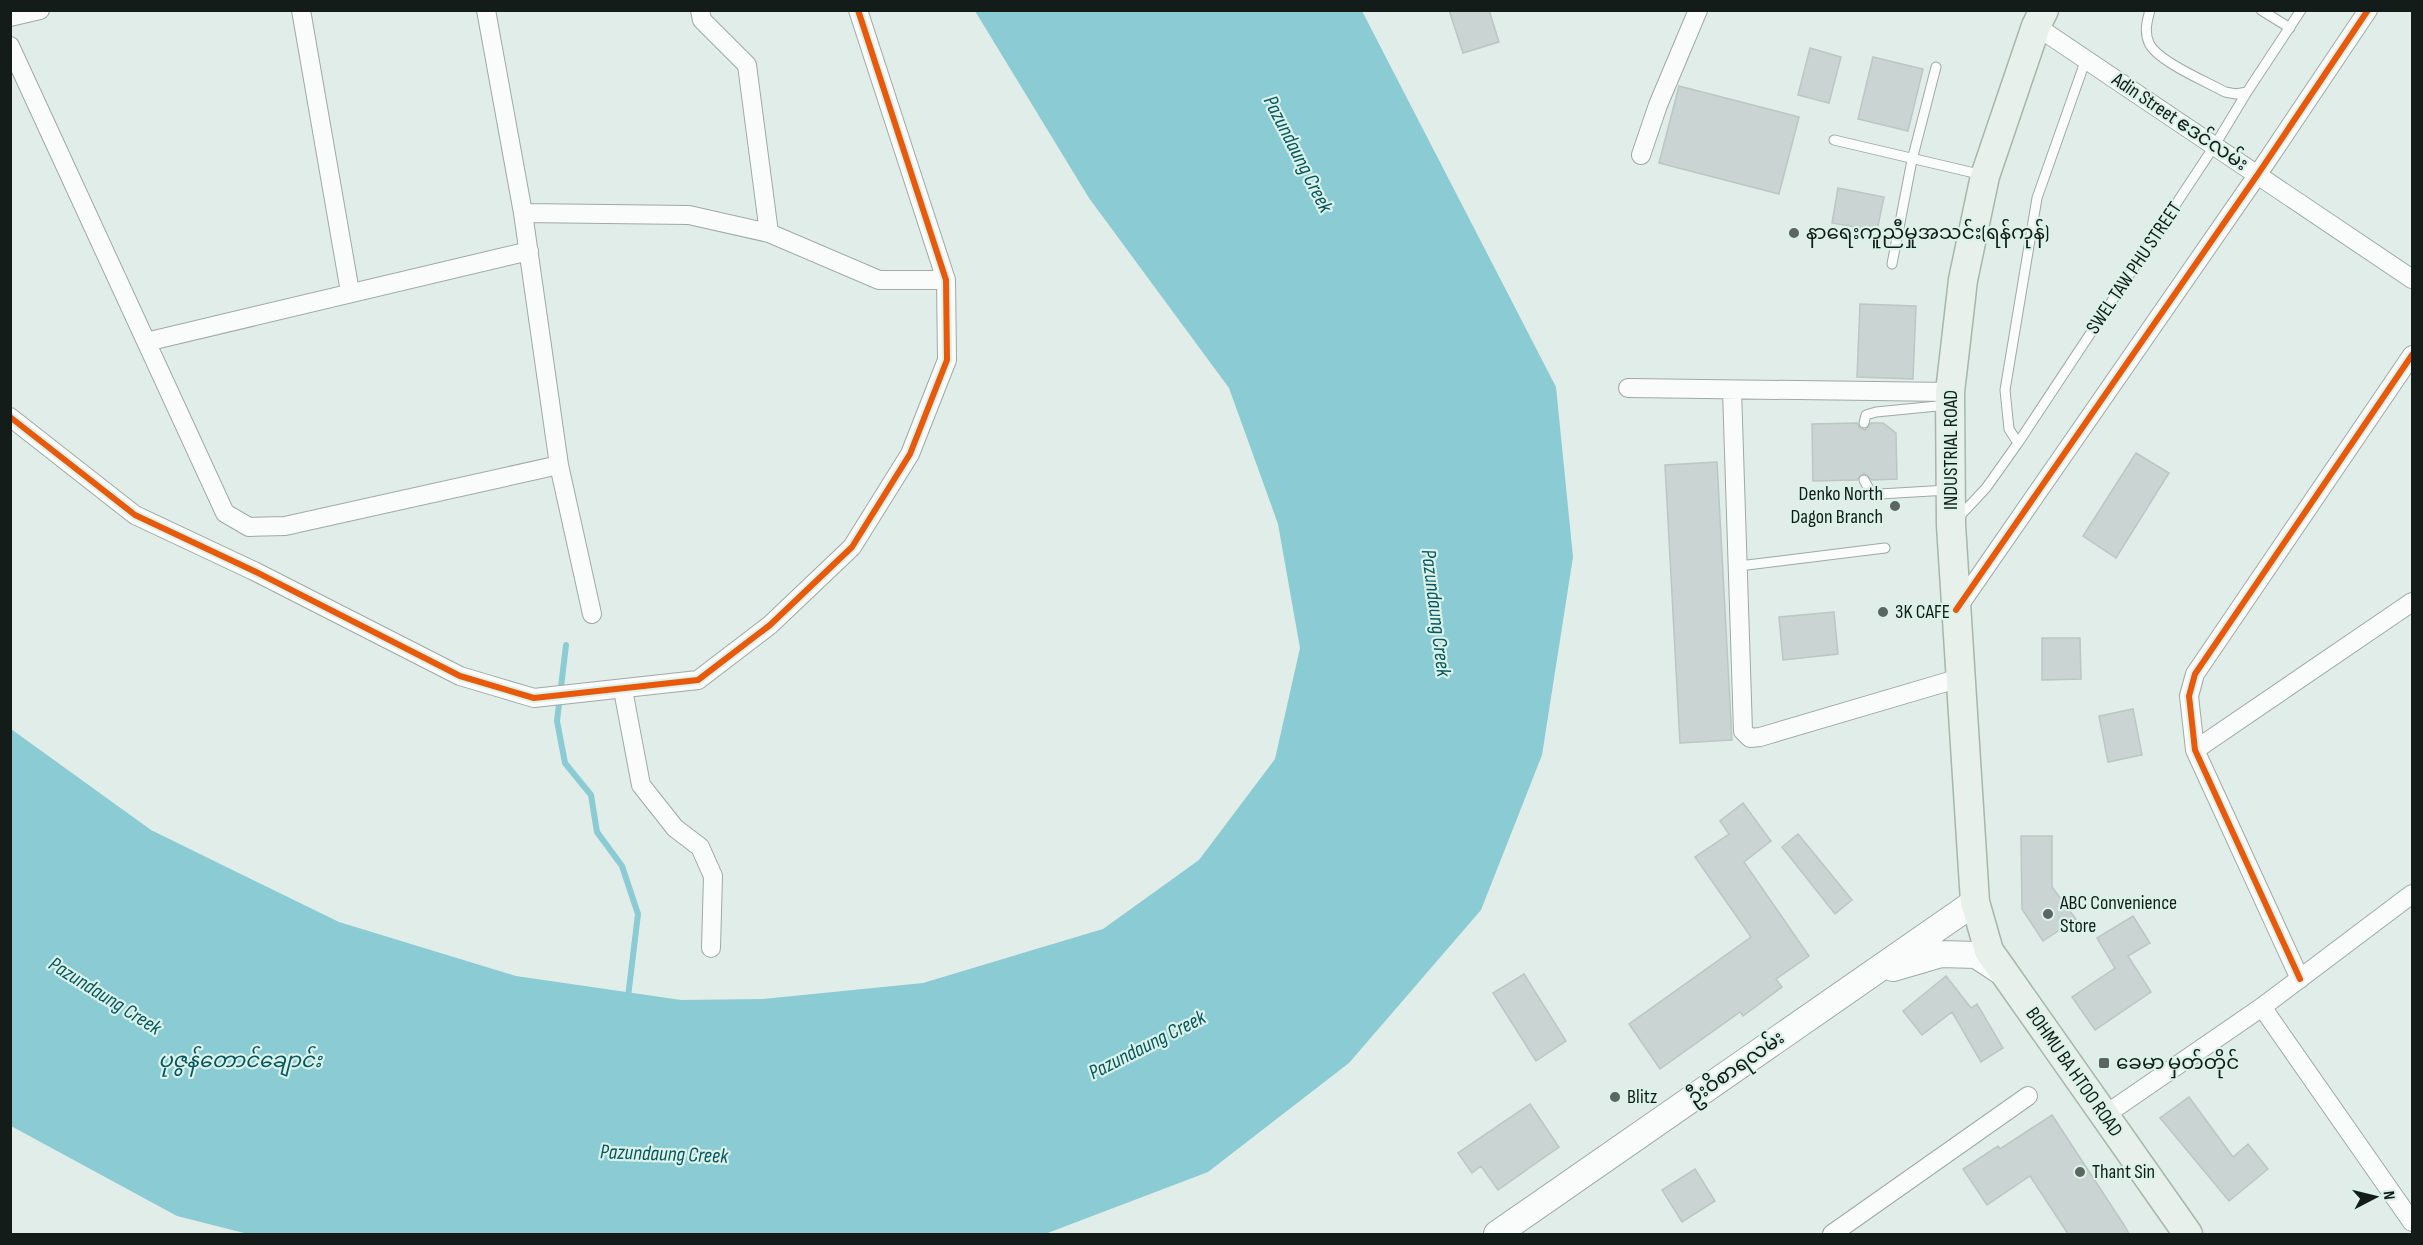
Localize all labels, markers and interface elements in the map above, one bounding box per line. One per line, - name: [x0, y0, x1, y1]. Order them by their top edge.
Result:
- street label: Adin Street ဧဒင်လမ်း: [2107, 65, 2254, 176]
- water label: Pazundaung Creek: [1258, 91, 1339, 218]
- street label: SWEL TAW PHU STREET: [2081, 197, 2187, 339]
- place label: နာရေးကူညီမှုအသင်း(ရန်ကုန်): [1806, 218, 2049, 249]
- marker: နာရေးကူညီမှုအသင်း(ရန်ကုန်): [1787, 226, 1801, 240]
- street label: INDUSTRIAL ROAD: [1939, 390, 1963, 510]
- place label: Denko North Dagon Branch: [1791, 482, 1883, 529]
- marker: Denko North Dagon Branch: [1888, 499, 1902, 513]
- water label: Pazundaung Creek: [1416, 548, 1456, 679]
- place label: 3K CAFE: [1895, 600, 1950, 624]
- marker: 3K CAFE: [1876, 605, 1890, 619]
- place label: ABC Convenience Store: [2059, 891, 2177, 938]
- marker: ABC Convenience Store: [2041, 907, 2055, 921]
- water label: Pazundaung Creek: [44, 951, 167, 1041]
- street label: BOHMU BA HTOO ROAD: [2020, 1003, 2128, 1141]
- water label: Pazundaung Creek: [1084, 1004, 1211, 1085]
- street label: ဦးဝိစာရလမ်း: [1681, 1023, 1791, 1113]
- water label: ပုဇွန်တောင်ချောင်း: [158, 1045, 323, 1077]
- place label: ခေမာ မှတ်တိုင်: [2116, 1048, 2239, 1079]
- marker: ခေမာ မှတ်တိုင်: [2097, 1056, 2111, 1070]
- place label: Blitz: [1627, 1085, 1657, 1109]
- marker: Blitz: [1608, 1090, 1622, 1104]
- water label: Pazundaung Creek: [600, 1139, 730, 1169]
- place label: Thant Sin: [2092, 1160, 2155, 1184]
- marker: Thant Sin: [2073, 1165, 2087, 1179]
- north arrow: [2345, 1167, 2405, 1227]
- text: N: [2378, 1190, 2398, 1201]

